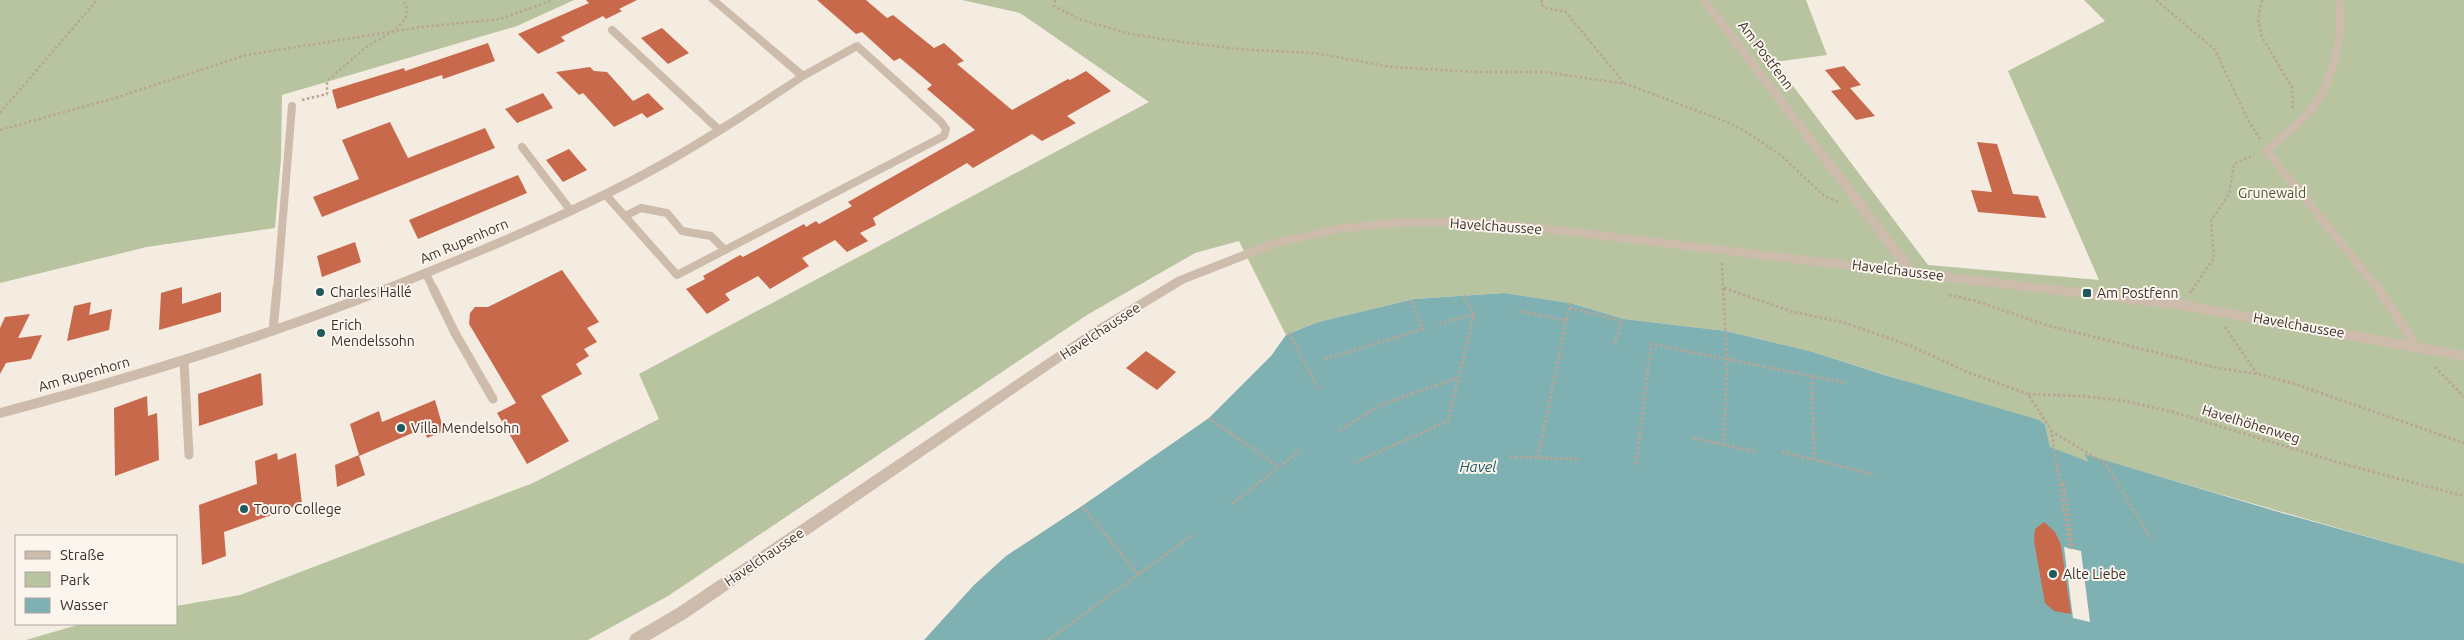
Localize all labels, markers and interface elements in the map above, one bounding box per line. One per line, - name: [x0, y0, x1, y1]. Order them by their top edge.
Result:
- street label: Am Postfenn: [1735, 18, 1797, 92]
- park label: Grunewald: [2238, 185, 2306, 201]
- street label: Am Rupenhorn: [417, 215, 511, 267]
- street label: Havelchaussee: [1449, 215, 1543, 237]
- street label: Havelchaussee: [1851, 256, 1945, 284]
- place label: Charles Hallé: [330, 284, 412, 300]
- place label: Am Postfenn: [2097, 285, 2178, 301]
- marker: Charles Hallé: [314, 286, 326, 298]
- marker: Am Postfenn: [2081, 287, 2093, 299]
- street label: Havelchaussee: [1057, 299, 1143, 363]
- street label: Havelchaussee: [2252, 309, 2346, 341]
- place label: Erich Mendelssohn: [331, 317, 415, 349]
- marker: Erich Mendelssohn: [315, 327, 327, 339]
- street label: Am Rupenhorn: [36, 353, 132, 395]
- street label: Havelhöhenweg: [2200, 401, 2302, 447]
- place label: Villa Mendelsohn: [411, 420, 519, 436]
- marker: Villa Mendelsohn: [395, 422, 407, 434]
- water label: Havel: [1459, 458, 1497, 475]
- place label: Touro College: [254, 501, 342, 517]
- marker: Touro College: [238, 503, 250, 515]
- street label: Havelchaussee: [721, 525, 807, 589]
- legend: [15, 535, 178, 625]
- text: Straße: [60, 546, 104, 563]
- place label: Alte Liebe: [2063, 566, 2126, 582]
- marker: Alte Liebe: [2047, 568, 2059, 580]
- text: Park: [60, 571, 90, 588]
- text: Wasser: [60, 596, 109, 613]

